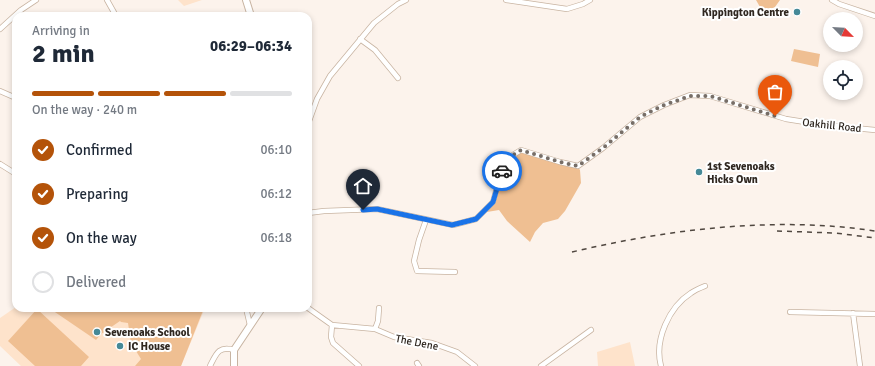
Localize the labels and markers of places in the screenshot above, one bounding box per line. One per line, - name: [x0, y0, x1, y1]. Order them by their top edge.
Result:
- place label: Kippington Centre: [702, 6, 790, 19]
- marker: Kippington Centre: [792, 7, 802, 17]
- pin: [758, 75, 792, 116]
- place label: 1st Sevenoaks Hicks Own: [707, 160, 775, 186]
- marker: 1st Sevenoaks Hicks Own: [694, 167, 704, 177]
- pin: [346, 169, 380, 210]
- place label: Sevenoaks School: [105, 326, 190, 339]
- marker: Sevenoaks School: [92, 327, 102, 337]
- place label: IC House: [128, 340, 171, 353]
- marker: IC House: [115, 341, 125, 351]

